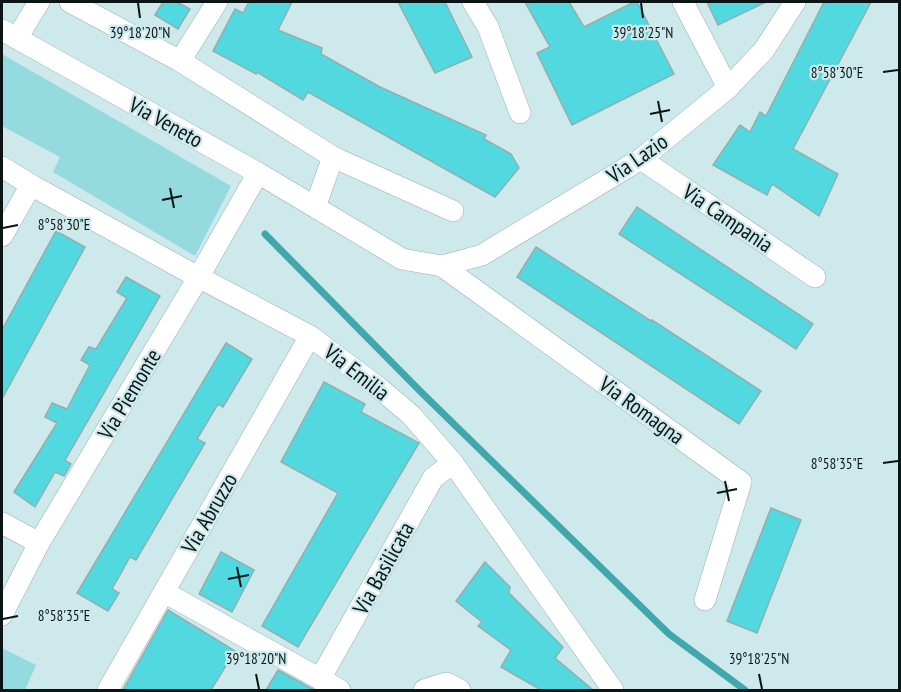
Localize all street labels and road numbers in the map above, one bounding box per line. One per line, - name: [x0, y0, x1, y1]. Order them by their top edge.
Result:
- street label: Via Veneto: [123, 90, 208, 154]
- street label: Via Lazio: [600, 127, 673, 190]
- street label: Via Campania: [677, 177, 779, 258]
- street label: Via Emilia: [318, 337, 395, 406]
- street label: Via Piemonte: [91, 344, 167, 445]
- street label: Via Romagna: [593, 369, 690, 450]
- street label: Via Abruzzo: [174, 468, 243, 559]
- street label: Via Basilicata: [346, 517, 420, 620]

